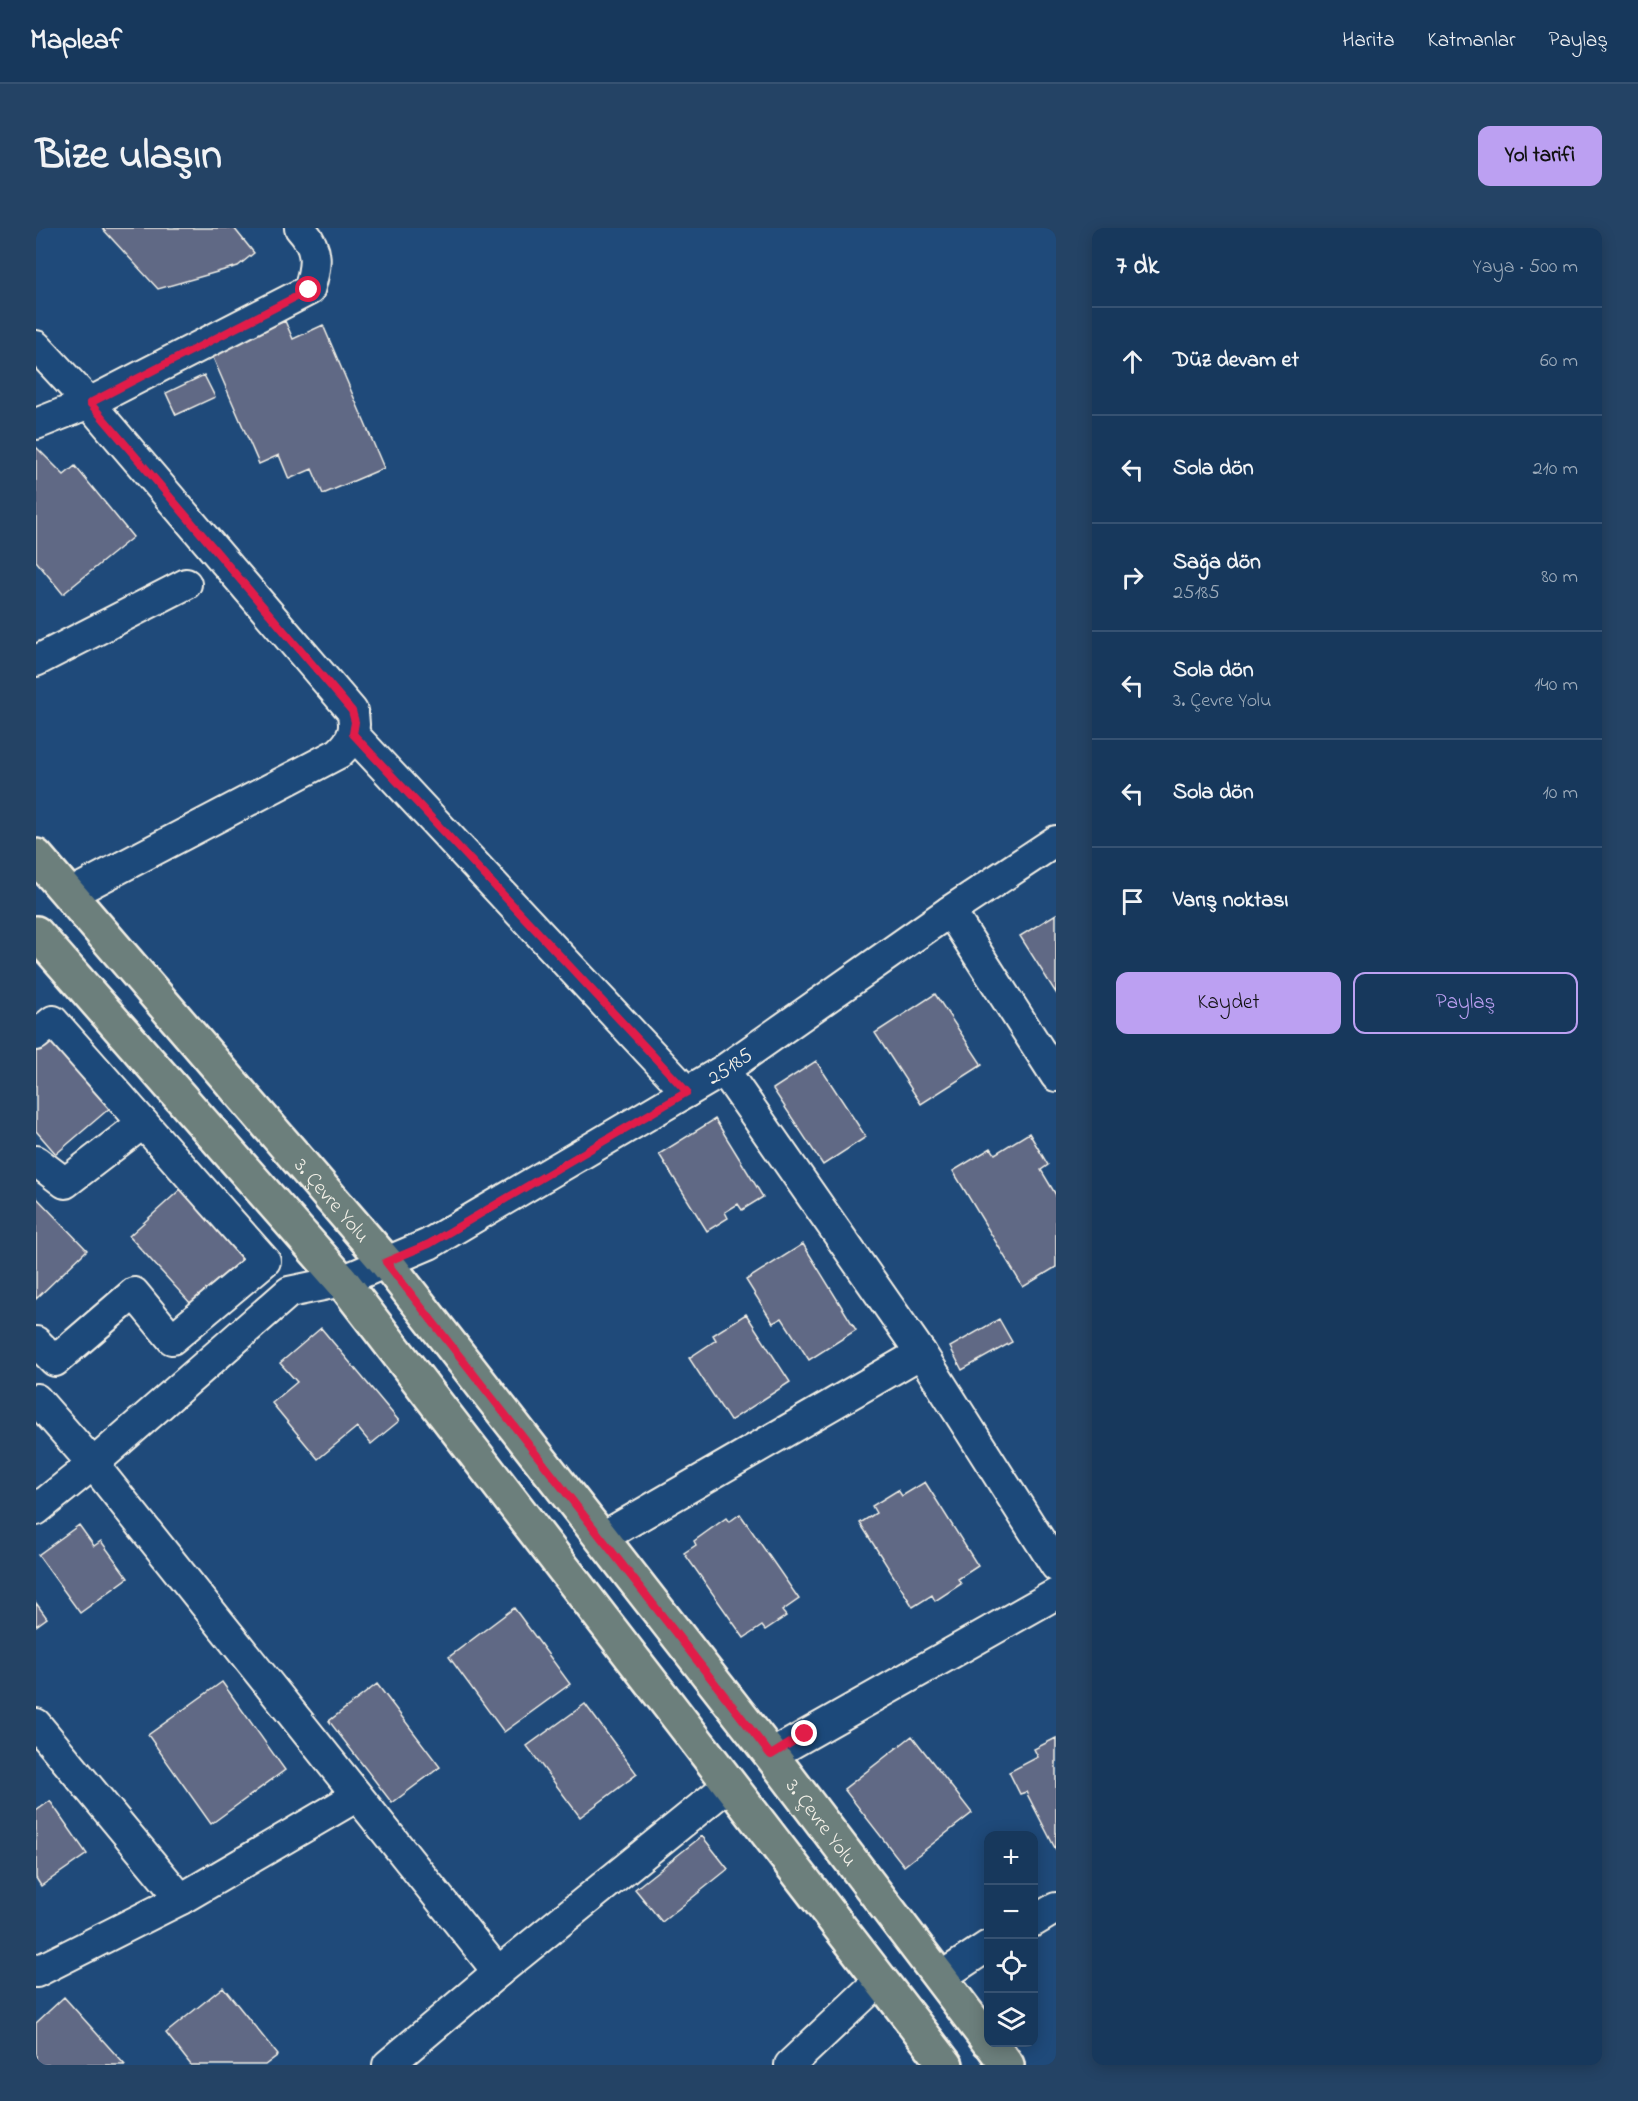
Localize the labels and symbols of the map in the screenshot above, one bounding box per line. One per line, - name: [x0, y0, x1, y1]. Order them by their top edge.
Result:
- route start: [295, 276, 321, 302]
- street label: 25185: [702, 1041, 759, 1094]
- street label: 3. Çevre Yolu: [286, 1152, 376, 1250]
- route end: [791, 1720, 817, 1746]
- street label: 3. Çevre Yolu: [777, 1773, 864, 1874]

